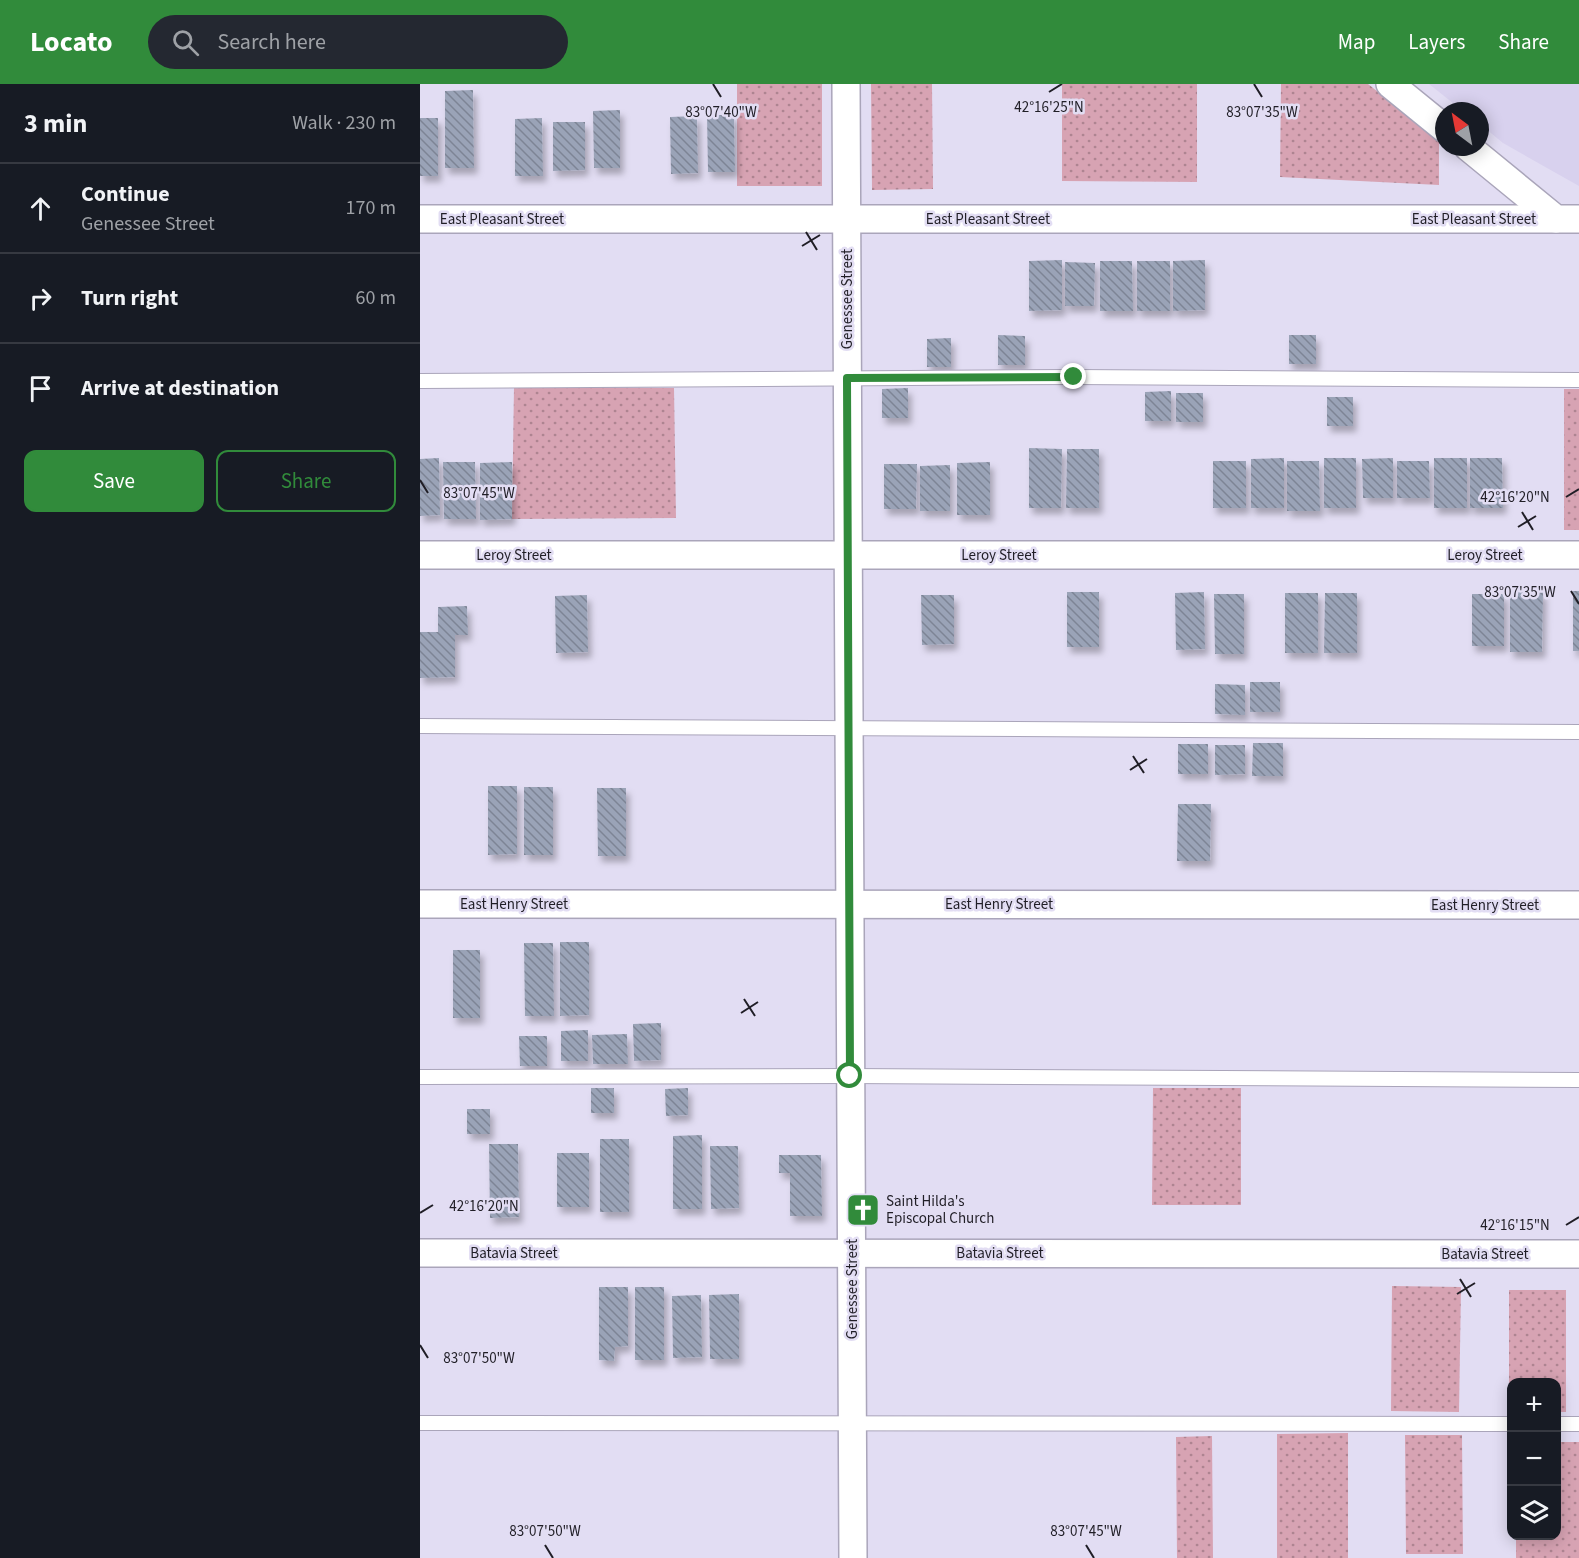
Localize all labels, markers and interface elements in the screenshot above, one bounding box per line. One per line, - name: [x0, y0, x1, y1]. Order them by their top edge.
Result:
- search box: [148, 15, 568, 69]
- text: Locato: [30, 22, 112, 62]
- icon: search: [169, 26, 202, 59]
- text: Search here: [217, 26, 326, 58]
- text: Map: [1338, 27, 1375, 57]
- text: Layers: [1408, 27, 1465, 57]
- text: Share: [1498, 27, 1549, 57]
- text: 42°16'25"N: [1014, 97, 1084, 118]
- text: 83°07'40"W: [685, 102, 757, 123]
- text: 83°07'35"W: [1226, 102, 1298, 123]
- north arrow: [1435, 102, 1489, 156]
- text: 3 min: [24, 105, 87, 142]
- text: Walk · 230 m: [292, 109, 396, 137]
- text: Continue: [81, 178, 170, 210]
- icon: ahead: [24, 192, 57, 225]
- text: 170 m: [346, 194, 396, 222]
- street label: East Pleasant Street: [440, 209, 564, 230]
- street label: East Pleasant Street: [926, 209, 1050, 230]
- street label: East Pleasant Street: [1412, 209, 1536, 230]
- text: Genessee Street: [81, 210, 215, 238]
- street label: Genessee Street: [837, 249, 858, 349]
- icon: right: [24, 282, 57, 315]
- text: Turn right: [81, 282, 178, 314]
- text: 60 m: [356, 284, 396, 312]
- route end: [1060, 363, 1086, 389]
- icon: arrive: [24, 372, 57, 405]
- text: Arrive at destination: [81, 372, 279, 404]
- button: Save: [24, 450, 204, 512]
- button: Share: [216, 450, 396, 512]
- text: 83°07'45"W: [443, 483, 515, 504]
- text: 42°16'20"N: [1480, 487, 1550, 508]
- street label: Leroy Street: [476, 545, 552, 566]
- street label: Leroy Street: [961, 545, 1037, 566]
- street label: Leroy Street: [1447, 545, 1523, 566]
- text: 83°07'35"W: [1484, 582, 1556, 603]
- street label: East Henry Street: [460, 894, 568, 915]
- street label: East Henry Street: [945, 894, 1053, 915]
- street label: East Henry Street: [1431, 895, 1539, 916]
- route start: [836, 1062, 862, 1088]
- place label: Saint Hilda's Episcopal Church: [886, 1191, 994, 1229]
- church icon: Saint Hilda's Episcopal Church: [845, 1192, 881, 1228]
- text: 42°16'20"N: [449, 1196, 519, 1217]
- text: 42°16'15"N: [1480, 1215, 1550, 1236]
- street label: Genessee Street: [842, 1239, 863, 1339]
- street label: Batavia Street: [470, 1243, 558, 1264]
- street label: Batavia Street: [956, 1243, 1044, 1264]
- street label: Batavia Street: [1441, 1244, 1529, 1265]
- text: 83°07'50"W: [443, 1348, 515, 1369]
- map controls: [1507, 1378, 1561, 1540]
- button: +: [1507, 1378, 1561, 1432]
- button: −: [1507, 1432, 1561, 1486]
- button: layers: [1507, 1486, 1561, 1540]
- text: 83°07'50"W: [509, 1521, 581, 1542]
- text: 83°07'45"W: [1050, 1521, 1122, 1542]

